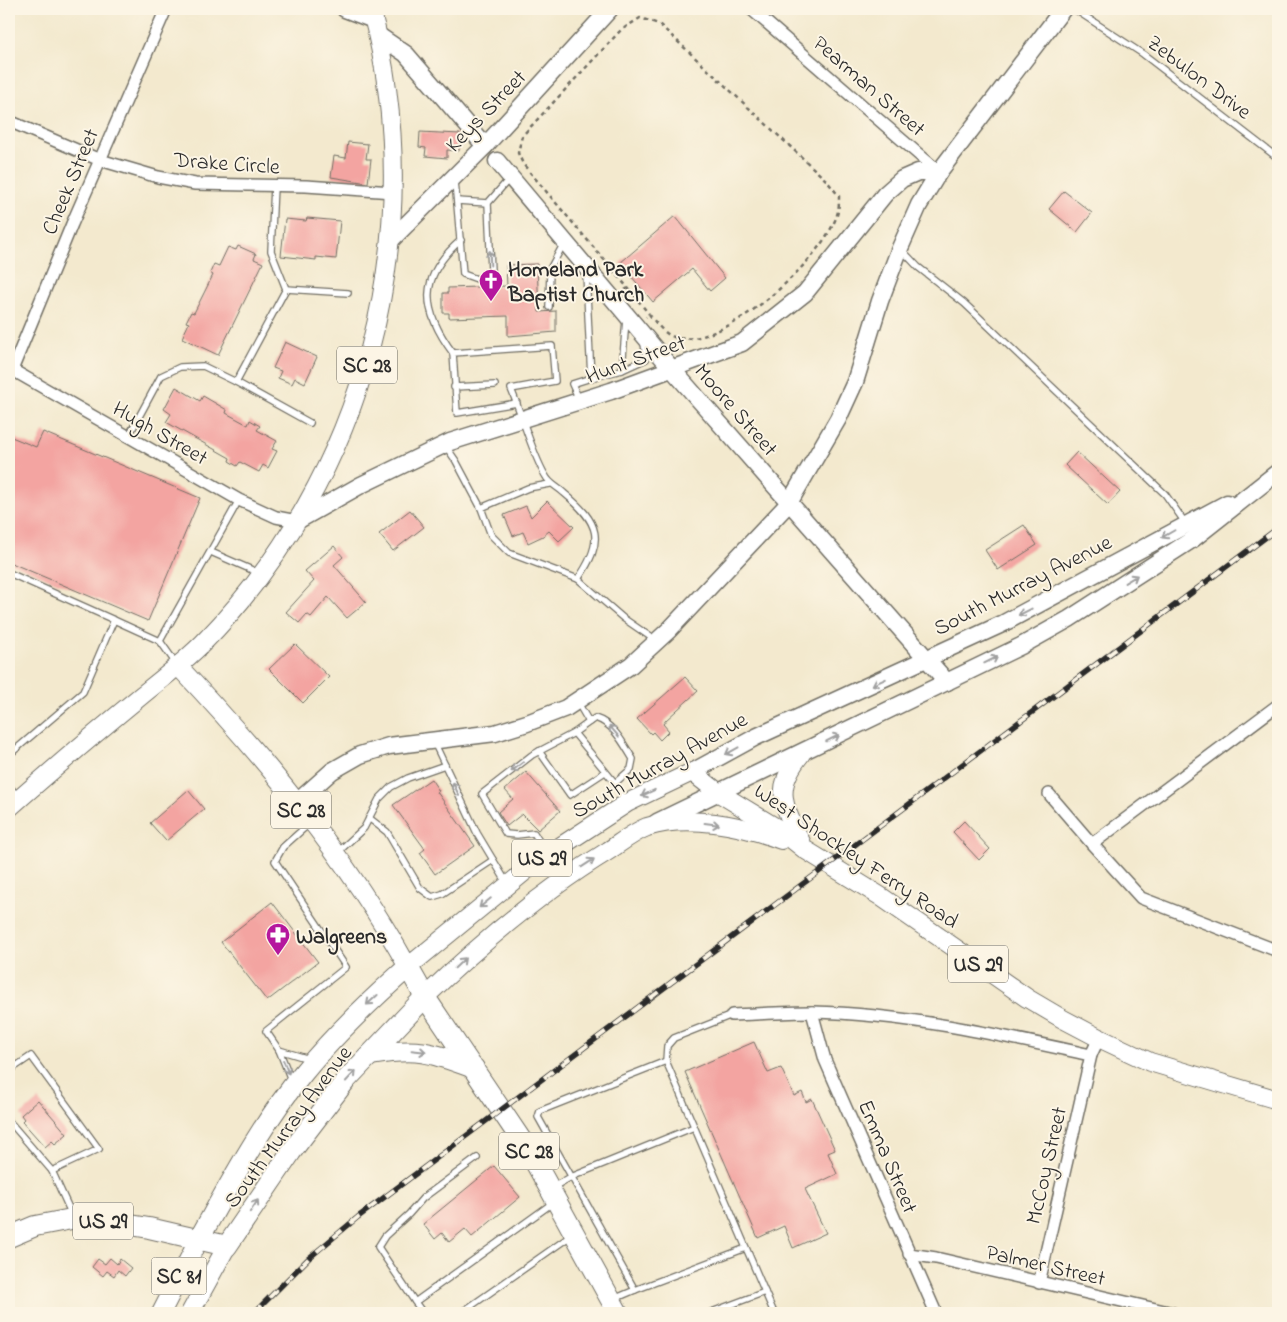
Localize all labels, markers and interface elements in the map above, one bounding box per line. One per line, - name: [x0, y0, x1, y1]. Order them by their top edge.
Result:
- street label: Zebulon Drive: [1139, 28, 1257, 129]
- street label: Pearman Street: [804, 29, 932, 146]
- street label: Keys Street: [439, 63, 536, 162]
- street label: Cheek Street: [35, 123, 109, 240]
- street label: Drake Circle: [172, 145, 281, 185]
- one-way arrow: [486, 250, 495, 266]
- place label: Homeland Park Baptist Church: [507, 255, 645, 312]
- church icon: Homeland Park Baptist Church: [478, 268, 504, 302]
- street label: Hunt Street: [581, 328, 691, 394]
- road number: SC 28: [337, 346, 397, 384]
- street label: Moore Street: [685, 358, 785, 465]
- street label: Hugh Street: [105, 394, 214, 476]
- street label: South Murray Avenue: [929, 528, 1119, 646]
- one-way arrow: [1161, 529, 1175, 539]
- one-way arrow: [1123, 573, 1137, 583]
- one-way arrow: [1018, 607, 1033, 617]
- one-way arrow: [983, 655, 998, 665]
- one-way arrow: [872, 677, 887, 687]
- street label: South Murray Avenue: [567, 705, 755, 829]
- one-way arrow: [608, 724, 620, 737]
- one-way arrow: [825, 733, 840, 743]
- one-way arrow: [725, 746, 739, 756]
- one-way arrow: [510, 762, 524, 772]
- street label: West Shockley Ferry Road: [746, 777, 964, 939]
- one-way arrow: [450, 782, 460, 797]
- one-way arrow: [641, 789, 656, 798]
- road number: SC 28: [271, 792, 331, 828]
- one-way arrow: [704, 819, 720, 829]
- road number: US 29: [512, 840, 572, 876]
- one-way arrow: [581, 858, 595, 868]
- one-way arrow: [478, 897, 491, 908]
- pharmacy icon: Walgreens: [265, 922, 291, 956]
- place label: Walgreens: [296, 922, 387, 955]
- road number: US 29: [948, 946, 1008, 982]
- one-way arrow: [454, 957, 467, 969]
- one-way arrow: [365, 994, 378, 1006]
- street label: South Murray Avenue: [218, 1040, 362, 1216]
- one-way arrow: [410, 1046, 426, 1056]
- one-way arrow: [283, 1060, 292, 1075]
- one-way arrow: [345, 1069, 357, 1082]
- street label: Emma Street: [848, 1096, 925, 1219]
- street label: McCoy Street: [1019, 1103, 1078, 1228]
- road number: SC 28: [499, 1132, 559, 1170]
- one-way arrow: [249, 1199, 259, 1213]
- road number: US 29: [73, 1202, 133, 1240]
- street label: Palmer Street: [982, 1238, 1109, 1296]
- road number: SC 81: [152, 1258, 206, 1294]

